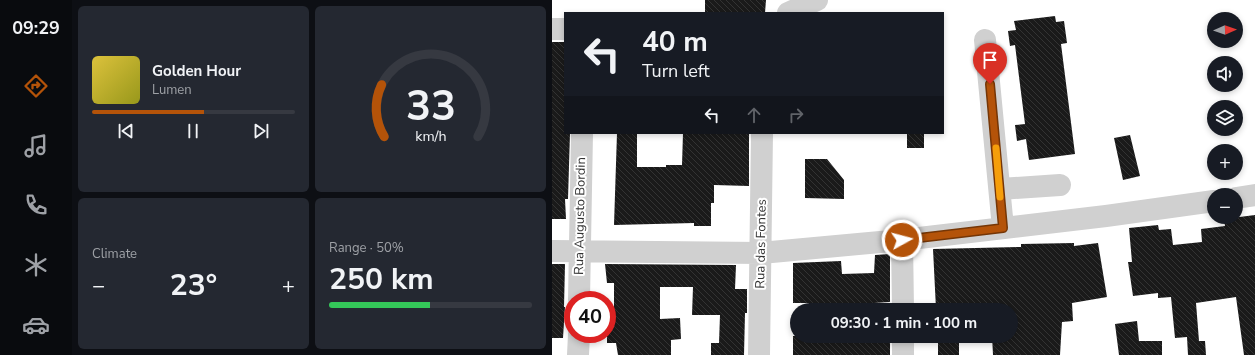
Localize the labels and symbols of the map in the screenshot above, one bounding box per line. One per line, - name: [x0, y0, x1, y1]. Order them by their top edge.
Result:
- north arrow: [1207, 12, 1243, 48]
- pin: [973, 43, 1007, 84]
- street label: Rua Augusto Bordin: [570, 157, 590, 275]
- street label: Rua das Fontes: [751, 199, 771, 289]
- position arrow: [881, 219, 923, 261]
- speed limit sign: 40: [564, 291, 616, 343]

